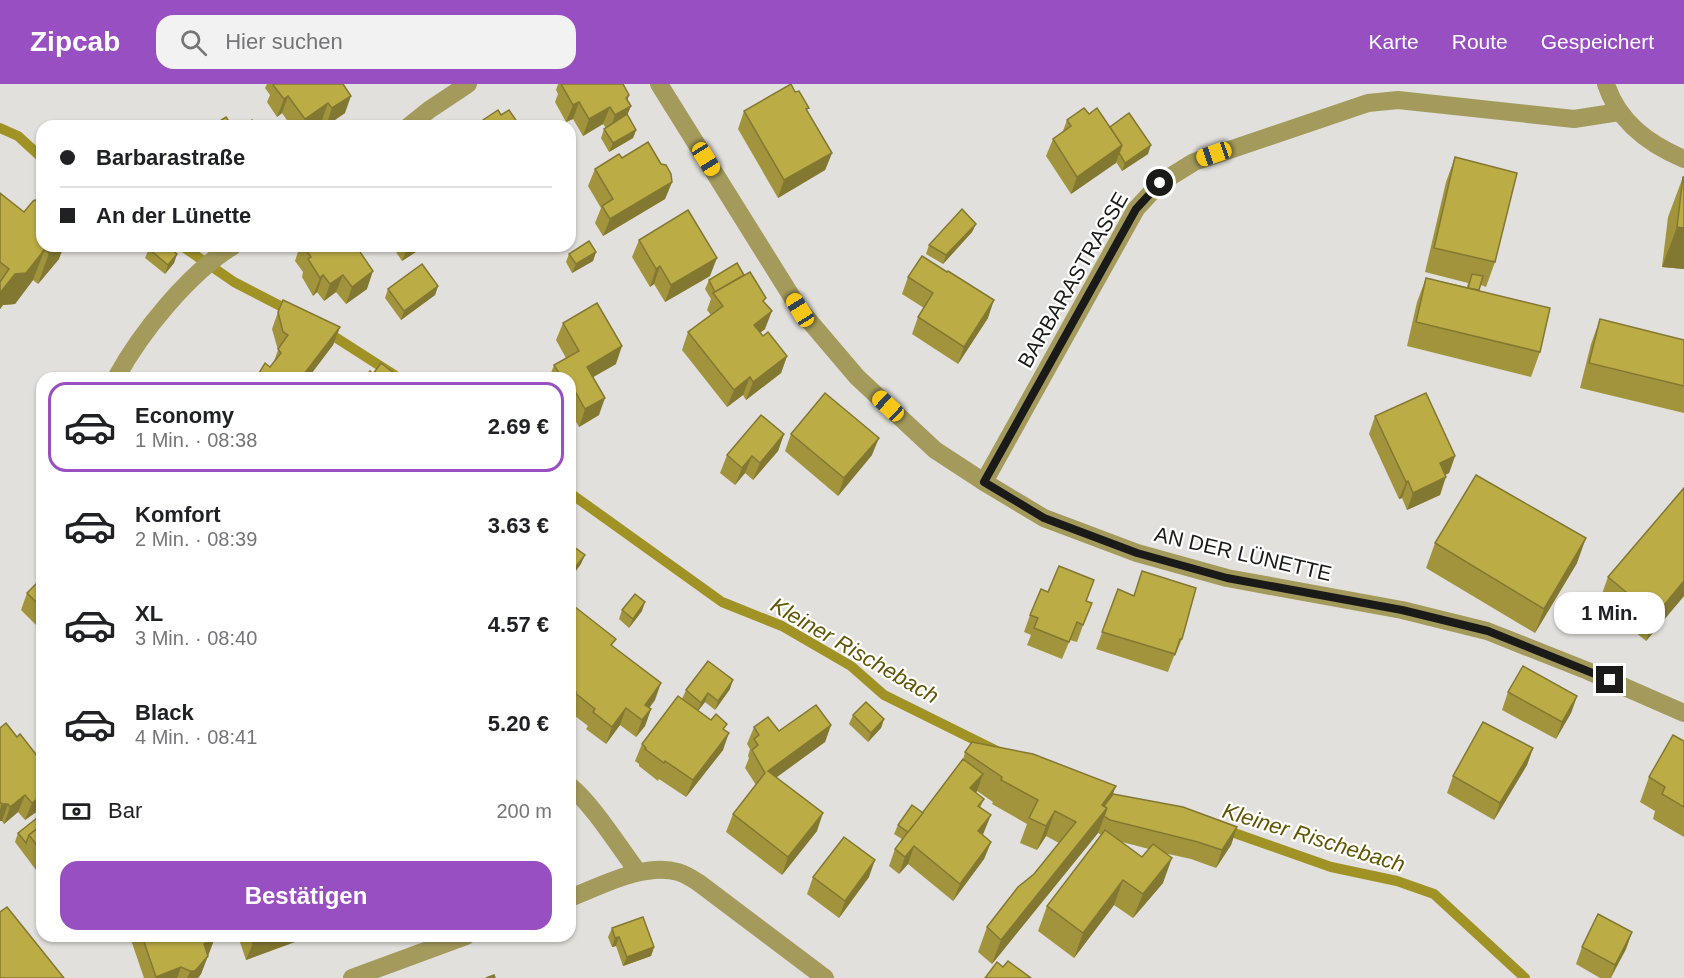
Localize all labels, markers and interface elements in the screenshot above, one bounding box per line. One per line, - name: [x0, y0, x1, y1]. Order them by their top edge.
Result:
- search box: [156, 15, 576, 69]
- text: Zipcab: [30, 26, 120, 57]
- icon: search: [177, 26, 210, 59]
- text: Hier suchen: [225, 29, 343, 54]
- text: Karte: [1369, 30, 1419, 53]
- text: Route: [1452, 30, 1508, 53]
- text: Gespeichert: [1541, 30, 1654, 53]
- car: [689, 139, 723, 179]
- car: [1194, 140, 1234, 168]
- text: Barbarastraße: [96, 145, 245, 170]
- route start: [1146, 169, 1173, 196]
- street label: BARBARASTRASSE: [1013, 188, 1132, 371]
- text: An der Lünette: [96, 203, 251, 228]
- car: [783, 290, 817, 330]
- car: [869, 387, 907, 425]
- icon: car: [63, 400, 117, 454]
- text: Economy: [135, 403, 234, 428]
- text: 2.69 €: [488, 414, 549, 439]
- text: 1 Min. · 08:38: [135, 429, 257, 451]
- icon: car: [63, 499, 117, 553]
- text: Komfort: [135, 502, 221, 527]
- text: 3.63 €: [488, 513, 549, 538]
- street label: AN DER LÜNETTE: [1152, 522, 1334, 585]
- text: 2 Min. · 08:39: [135, 528, 257, 550]
- water label: Kleiner Rischebach: [766, 592, 943, 709]
- callout: 1 Min.: [1554, 593, 1666, 635]
- icon: car: [63, 598, 117, 652]
- text: XL: [135, 601, 163, 626]
- text: 1 Min.: [1581, 602, 1638, 624]
- text: 4.57 €: [488, 612, 549, 637]
- text: 3 Min. · 08:40: [135, 627, 257, 649]
- route end: [1596, 666, 1623, 693]
- icon: car: [63, 697, 117, 751]
- text: Black: [135, 700, 194, 725]
- text: 5.20 €: [488, 711, 549, 736]
- text: 4 Min. · 08:41: [135, 726, 257, 748]
- icon: cash: [60, 795, 93, 828]
- text: Bar: [108, 798, 142, 823]
- water label: Kleiner Rischebach: [1220, 798, 1408, 877]
- text: 200 m: [496, 800, 552, 822]
- button: Bestätigen: [60, 861, 552, 930]

